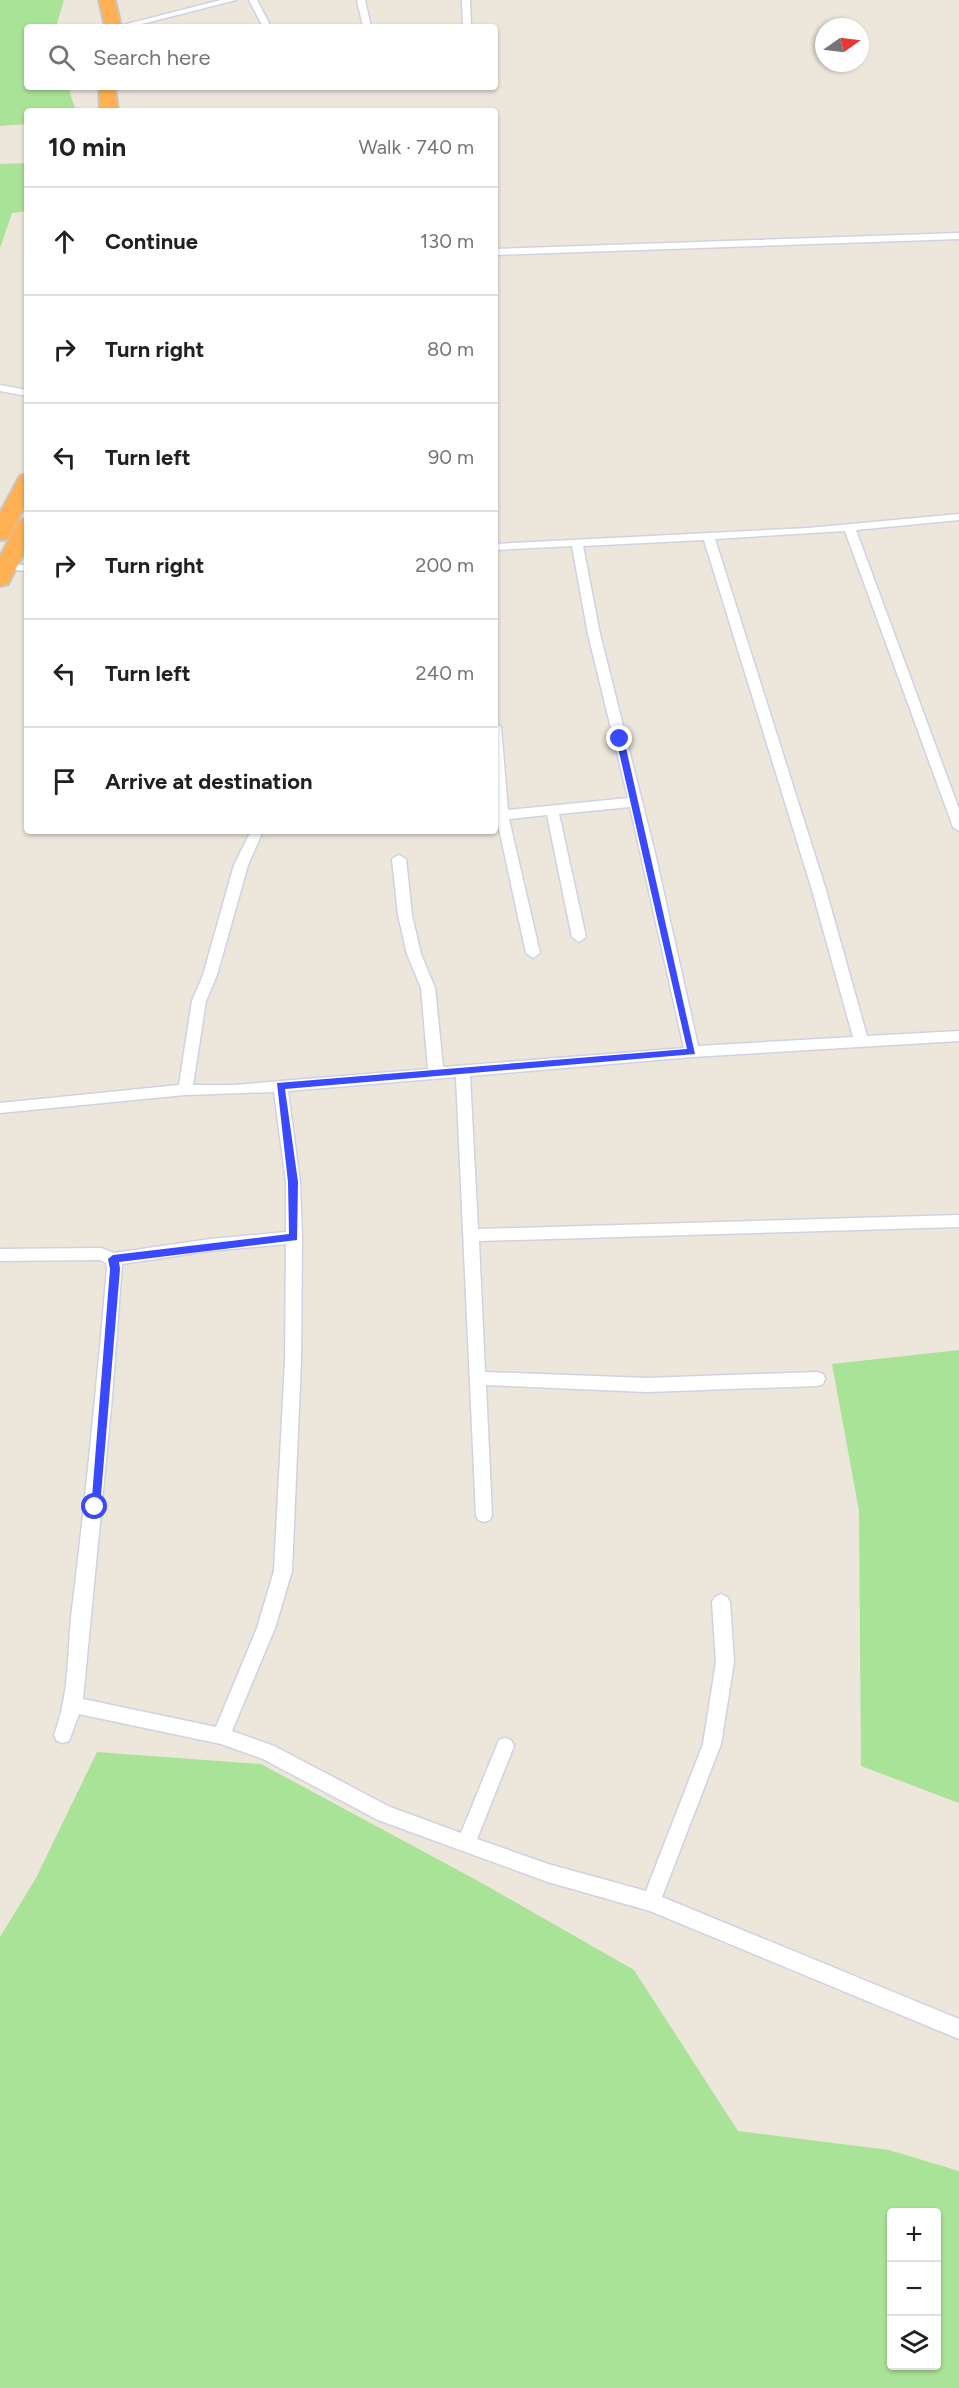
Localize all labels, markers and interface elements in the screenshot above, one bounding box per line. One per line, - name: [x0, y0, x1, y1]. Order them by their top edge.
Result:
- north arrow: [815, 18, 869, 72]
- search box: [24, 24, 498, 90]
- icon: search: [45, 41, 78, 74]
- text: Search here: [93, 44, 211, 71]
- text: 10 min: [48, 131, 126, 163]
- text: Walk · 740 m: [358, 135, 474, 159]
- icon: ahead: [48, 225, 81, 258]
- text: Continue: [105, 228, 198, 255]
- text: 130 m: [420, 229, 474, 253]
- icon: right: [48, 333, 81, 366]
- text: Turn right: [105, 336, 204, 363]
- text: 80 m: [427, 337, 474, 361]
- icon: left: [48, 441, 81, 474]
- text: Turn left: [105, 444, 191, 471]
- text: 90 m: [428, 445, 474, 469]
- icon: right: [48, 549, 81, 582]
- text: Turn right: [105, 552, 204, 579]
- text: 200 m: [415, 553, 474, 577]
- icon: left: [48, 657, 81, 690]
- text: Turn left: [105, 660, 191, 687]
- text: 240 m: [416, 661, 474, 685]
- route end: [606, 725, 632, 751]
- icon: arrive: [48, 765, 81, 798]
- text: Arrive at destination: [105, 768, 313, 795]
- route start: [81, 1493, 107, 1519]
- map controls: [887, 2208, 941, 2370]
- button: +: [887, 2208, 941, 2262]
- button: −: [887, 2262, 941, 2316]
- button: layers: [887, 2316, 941, 2370]

